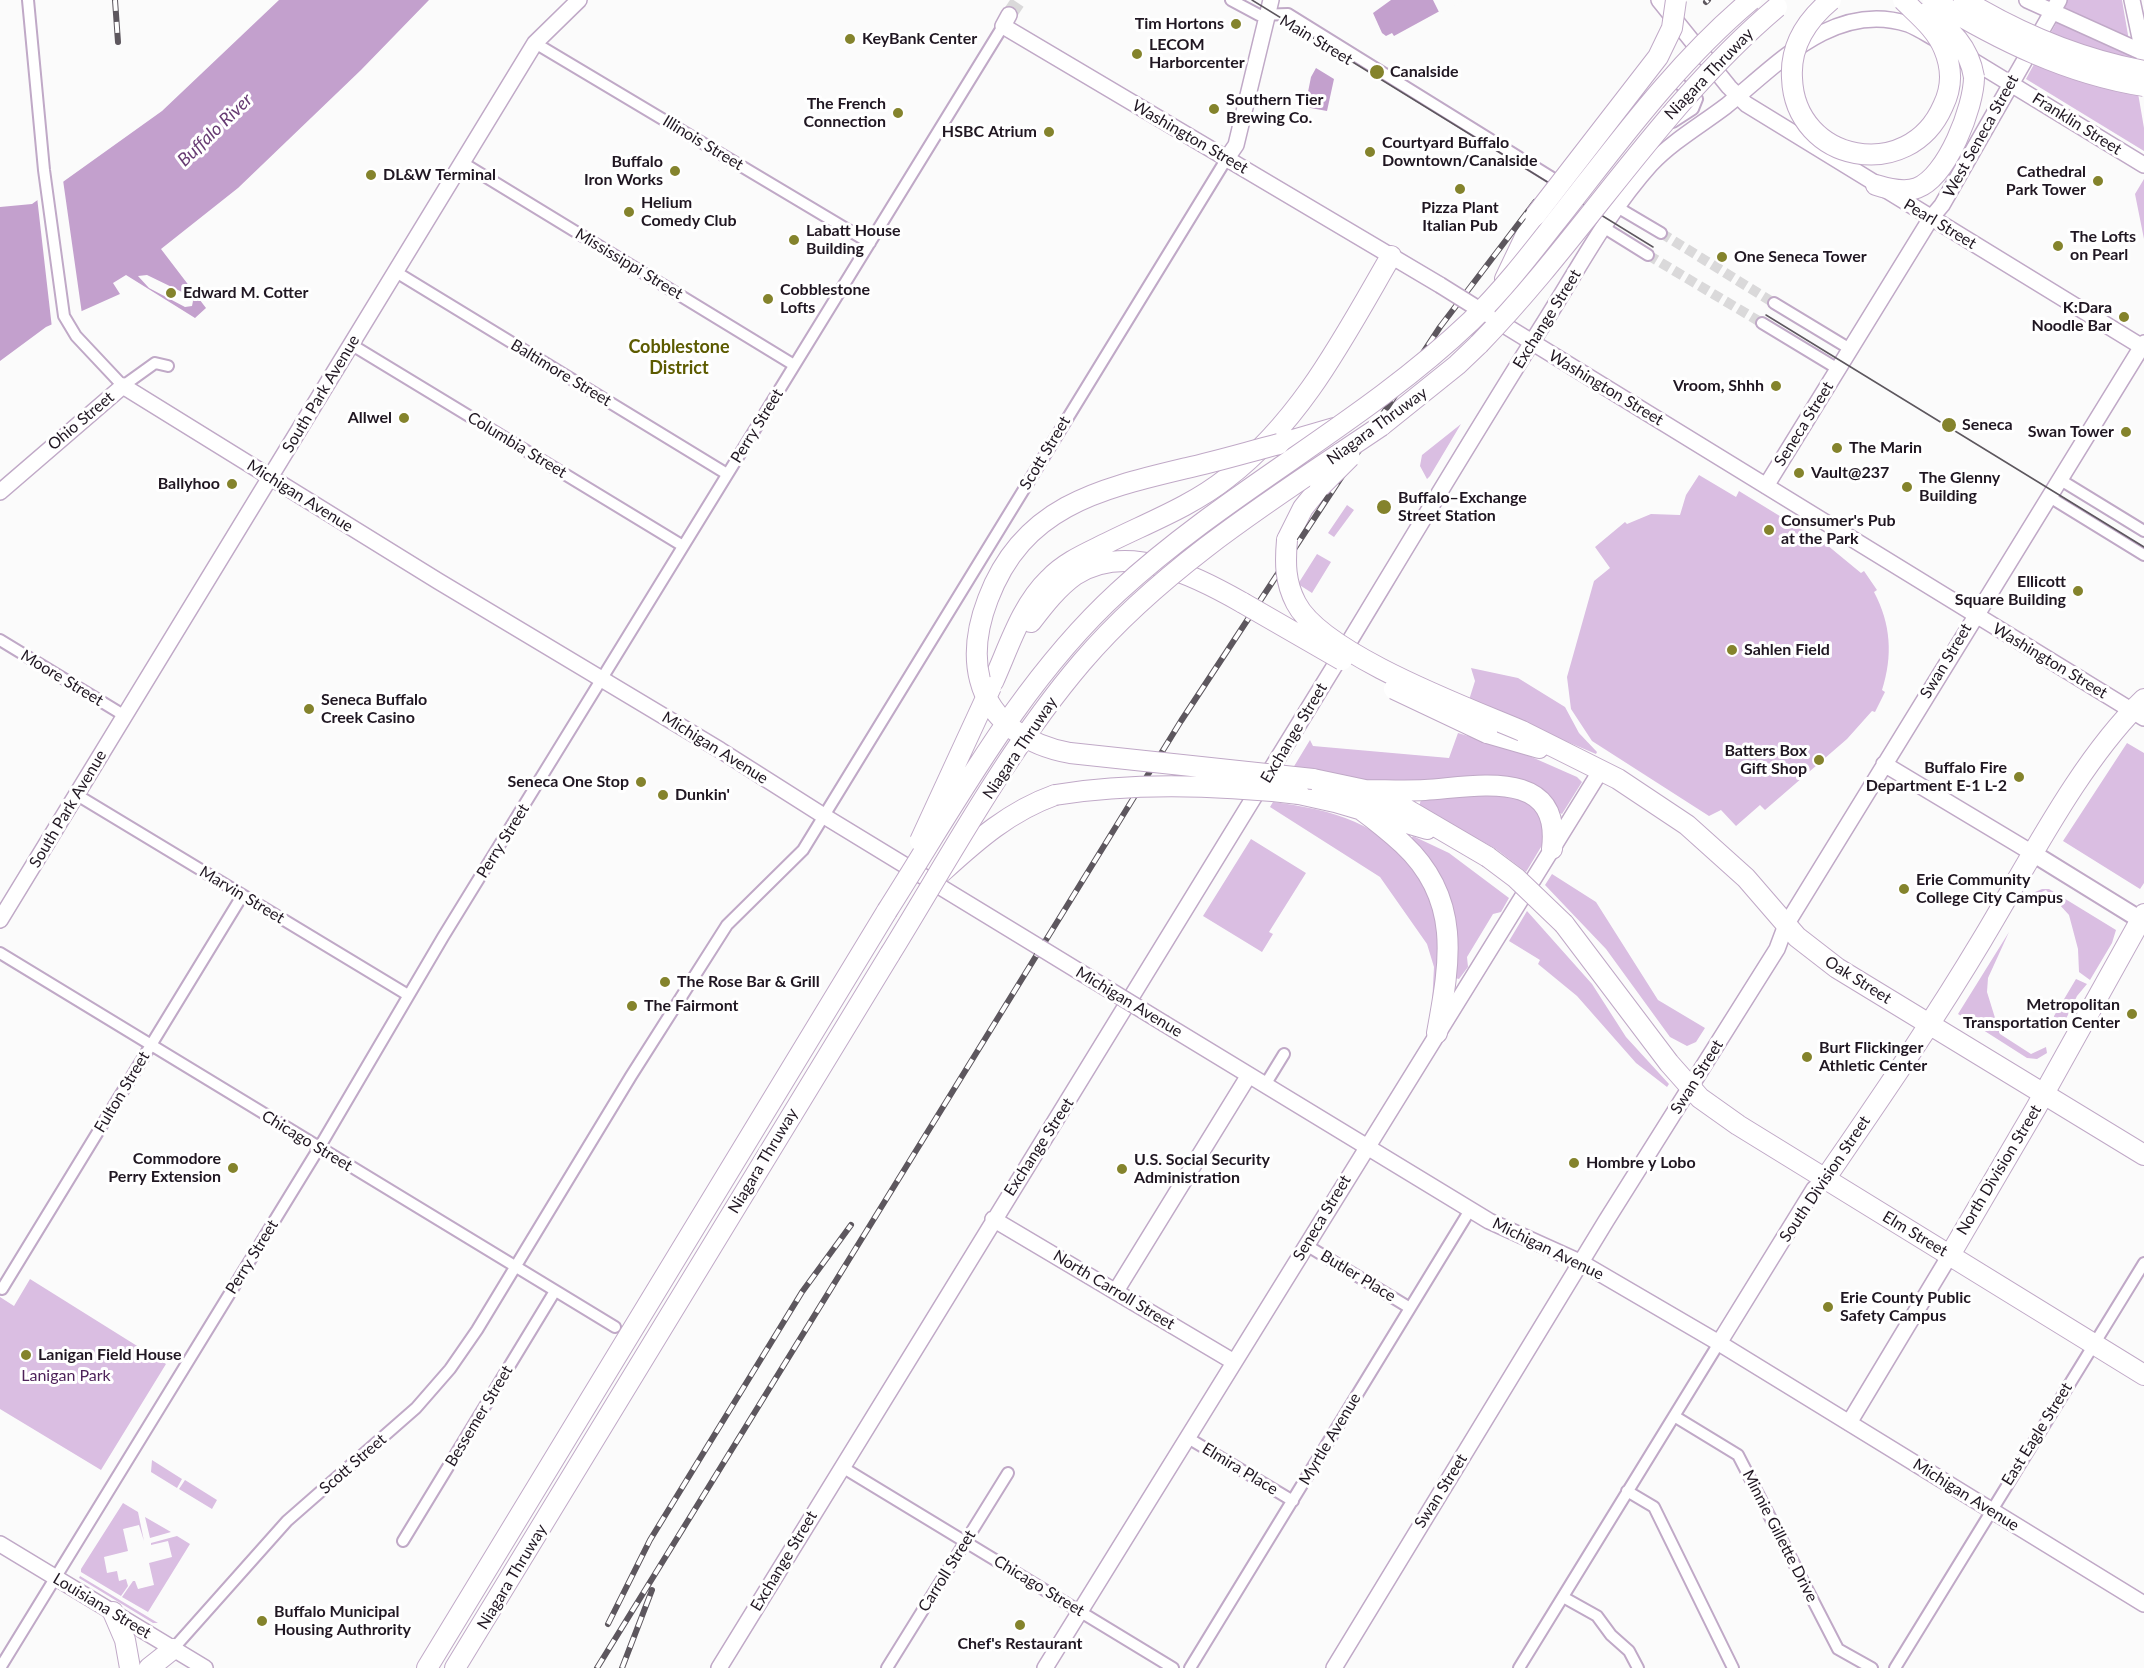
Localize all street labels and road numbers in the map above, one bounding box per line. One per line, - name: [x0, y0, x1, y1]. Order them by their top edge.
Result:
- street label: Main Street: [1276, 11, 1356, 69]
- street label: Niagara Thruway: [1661, 24, 1757, 124]
- street label: West Seneca Street: [1939, 71, 2023, 201]
- street label: Franklin Street: [2029, 89, 2125, 159]
- street label: Washington Street: [1129, 96, 1251, 178]
- street label: Illinois Street: [659, 111, 747, 175]
- street label: Pearl Street: [1900, 195, 1980, 253]
- street label: Mississippi Street: [572, 224, 686, 304]
- street label: Exchange Street: [1509, 266, 1585, 372]
- street label: South Park Avenue: [278, 332, 364, 456]
- street label: Baltimore Street: [507, 335, 615, 411]
- street label: Washington Street: [1545, 346, 1667, 430]
- street label: Seneca Street: [1770, 378, 1838, 470]
- street label: Niagara Thruway: [1323, 383, 1431, 469]
- street label: Perry Street: [727, 385, 787, 467]
- street label: Ohio Street: [44, 388, 118, 454]
- street label: Columbia Street: [464, 408, 570, 482]
- street label: Scott Street: [1016, 413, 1074, 493]
- street label: Michigan Avenue: [244, 456, 356, 536]
- street label: Washington Street: [1989, 619, 2111, 703]
- street label: Swan Street: [1916, 620, 1976, 702]
- street label: Moore Street: [17, 646, 107, 710]
- street label: Exchange Street: [1257, 680, 1331, 786]
- street label: Niagara Thruway: [979, 693, 1061, 803]
- street label: Michigan Avenue: [659, 708, 771, 788]
- street label: South Park Avenue: [25, 747, 111, 871]
- street label: Perry Street: [473, 800, 533, 882]
- street label: Marvin Street: [196, 862, 288, 928]
- street label: Oak Street: [1821, 952, 1895, 1008]
- street label: Michigan Avenue: [1072, 963, 1186, 1041]
- street label: Swan Street: [1667, 1036, 1727, 1118]
- street label: Fulton Street: [90, 1048, 154, 1136]
- street label: Exchange Street: [1000, 1094, 1078, 1200]
- street label: North Division Street: [1953, 1101, 2045, 1239]
- street label: Niagara Thruway: [724, 1105, 802, 1217]
- street label: Chicago Street: [258, 1106, 356, 1176]
- street label: South Division Street: [1776, 1112, 1874, 1246]
- street label: Seneca Street: [1289, 1172, 1355, 1264]
- street label: Elm Street: [1879, 1207, 1951, 1261]
- street label: Michigan Avenue: [1489, 1214, 1607, 1284]
- street label: Perry Street: [222, 1216, 282, 1298]
- street label: North Carroll Street: [1050, 1246, 1178, 1334]
- street label: Butler Place: [1317, 1246, 1399, 1306]
- street label: Bessemer Street: [441, 1362, 517, 1470]
- street label: East Eagle Street: [1998, 1379, 2076, 1489]
- street label: Myrtle Avenue: [1295, 1390, 1365, 1488]
- street label: Scott Street: [316, 1430, 390, 1498]
- street label: Elmira Place: [1199, 1439, 1281, 1499]
- street label: Swan Street: [1411, 1450, 1471, 1532]
- street label: Michigan Avenue: [1910, 1455, 2022, 1535]
- street label: Minnie Gillette Drive: [1738, 1467, 1822, 1605]
- street label: Exchange Street: [747, 1508, 821, 1614]
- street label: Niagara Thruway: [473, 1521, 551, 1633]
- street label: Carroll Street: [914, 1527, 980, 1615]
- street label: Chicago Street: [990, 1551, 1088, 1621]
- street label: Louisiana Street: [49, 1569, 155, 1643]

